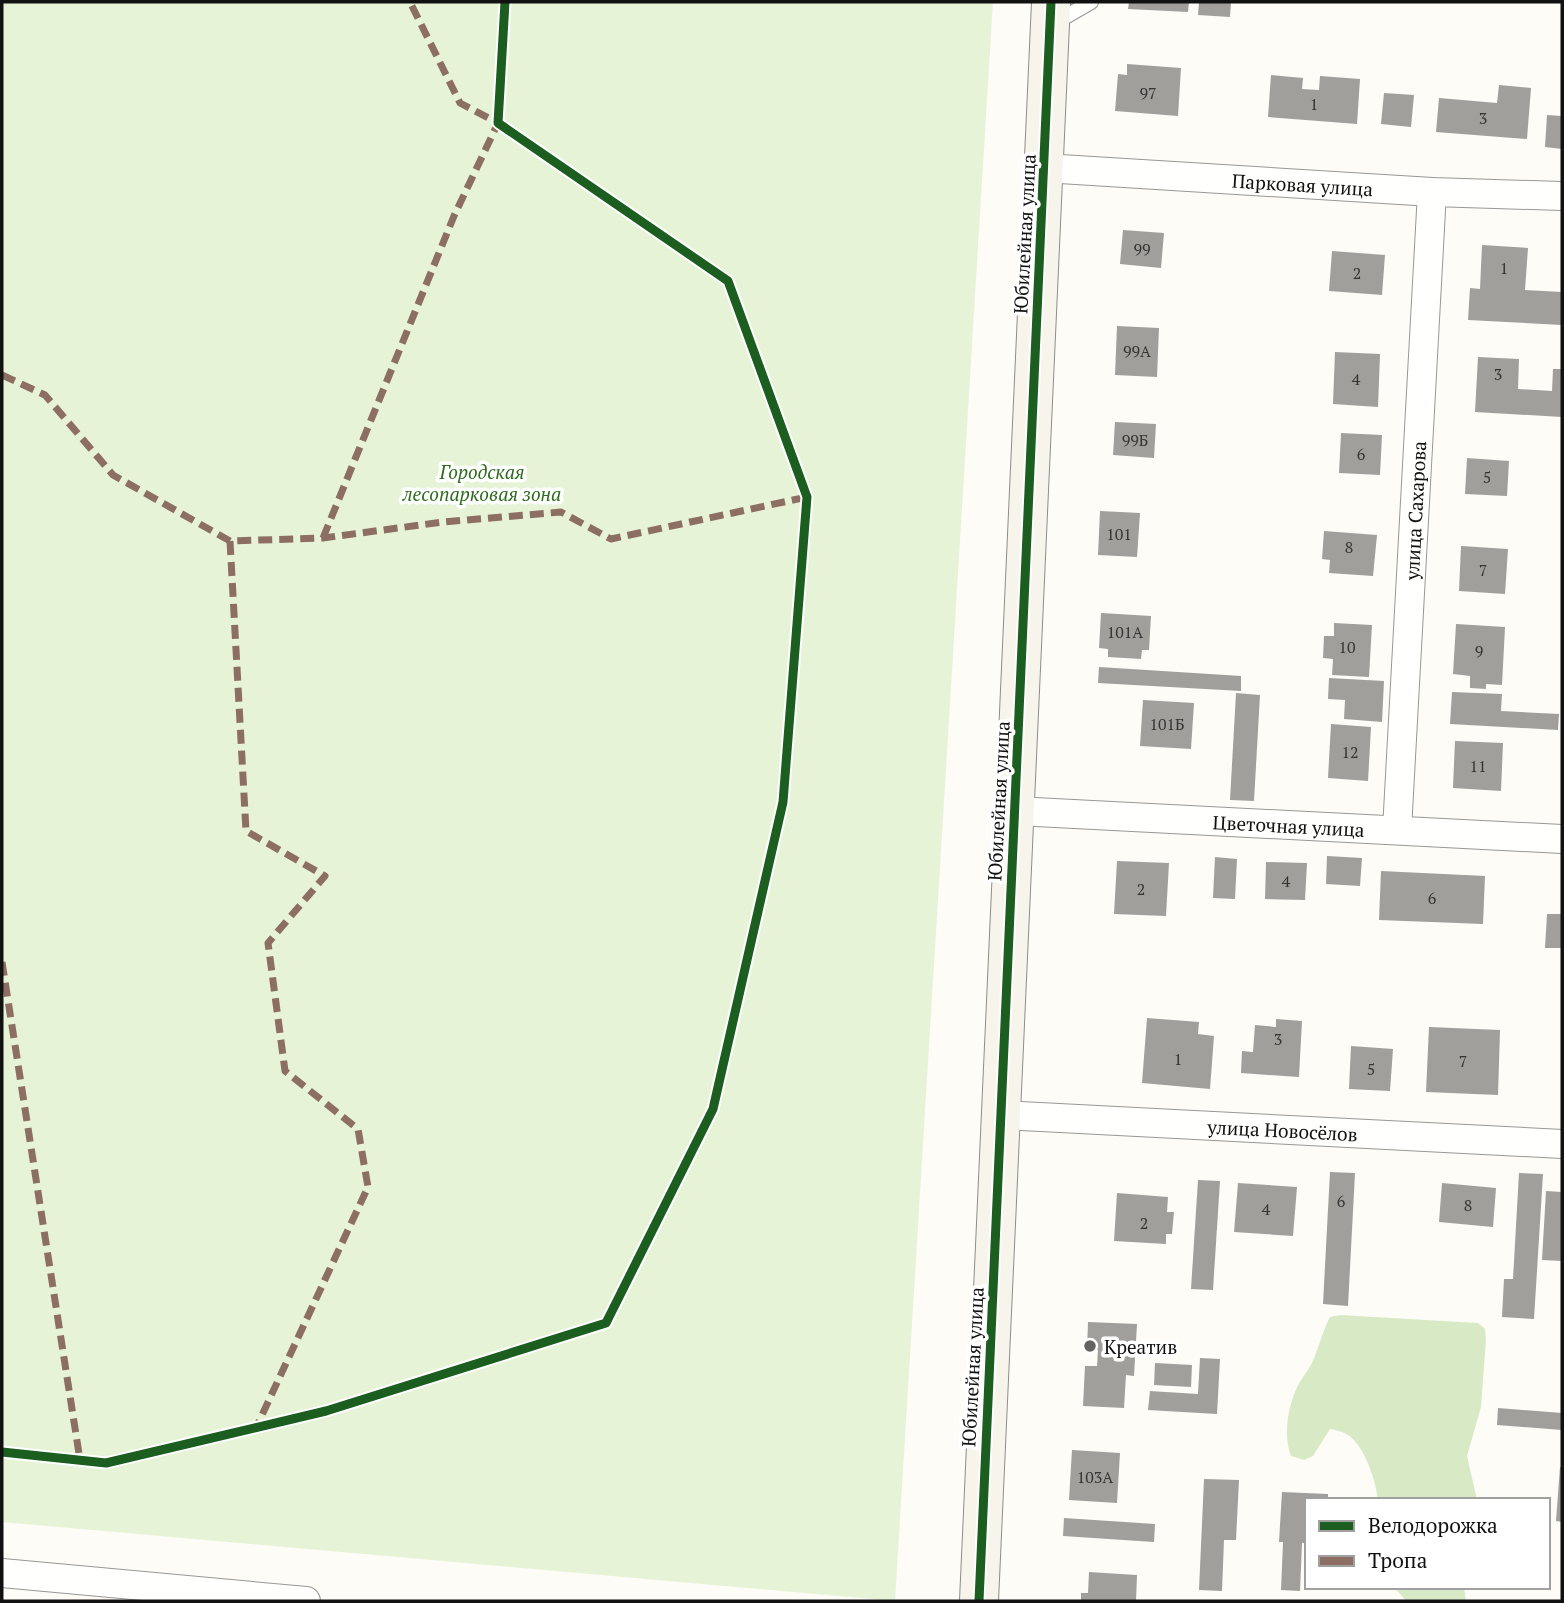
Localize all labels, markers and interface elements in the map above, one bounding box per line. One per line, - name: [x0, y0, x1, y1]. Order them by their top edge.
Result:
- house number: 97: [1139, 82, 1157, 104]
- house number: 1: [1310, 93, 1318, 115]
- house number: 3: [1479, 107, 1487, 129]
- street label: Юбилейная улица: [1007, 153, 1041, 315]
- street label: Парковая улица: [1231, 167, 1374, 201]
- house number: 99: [1133, 238, 1151, 260]
- house number: 1: [1500, 257, 1508, 279]
- house number: 2: [1353, 262, 1361, 284]
- house number: 99А: [1123, 340, 1151, 362]
- house number: 3: [1494, 363, 1502, 385]
- house number: 4: [1352, 368, 1361, 390]
- house number: 99Б: [1122, 429, 1148, 451]
- street label: улица Сахарова: [1398, 440, 1431, 582]
- house number: 6: [1357, 443, 1366, 465]
- park label: Городская лесопарковая зона: [402, 459, 561, 506]
- house number: 5: [1483, 466, 1491, 488]
- house number: 101: [1106, 523, 1132, 545]
- house number: 8: [1345, 536, 1353, 558]
- house number: 7: [1479, 559, 1487, 581]
- house number: 101А: [1107, 621, 1143, 643]
- house number: 10: [1338, 636, 1356, 658]
- house number: 9: [1475, 640, 1483, 662]
- house number: 101Б: [1149, 713, 1185, 735]
- street label: Юбилейная улица: [981, 720, 1015, 882]
- house number: 12: [1341, 741, 1359, 763]
- house number: 11: [1469, 755, 1487, 777]
- street label: Цветочная улица: [1212, 809, 1366, 841]
- house number: 4: [1282, 870, 1291, 892]
- house number: 2: [1137, 878, 1145, 900]
- house number: 6: [1428, 887, 1437, 909]
- house number: 3: [1274, 1028, 1282, 1050]
- house number: 1: [1174, 1048, 1182, 1070]
- house number: 7: [1459, 1050, 1467, 1072]
- house number: 5: [1367, 1058, 1375, 1080]
- street label: улица Новосёлов: [1206, 1113, 1358, 1146]
- house number: 6: [1337, 1190, 1346, 1212]
- house number: 8: [1464, 1194, 1472, 1216]
- house number: 4: [1262, 1198, 1271, 1220]
- house number: 2: [1140, 1212, 1148, 1234]
- street label: Юбилейная улица: [955, 1286, 989, 1448]
- place label: Креатив: [1104, 1334, 1177, 1359]
- marker: Креатив: [1082, 1338, 1098, 1354]
- house number: 103А: [1077, 1466, 1113, 1488]
- legend: [1305, 1498, 1550, 1589]
- text: Велодорожка: [1368, 1511, 1498, 1539]
- text: Тропа: [1368, 1546, 1428, 1574]

